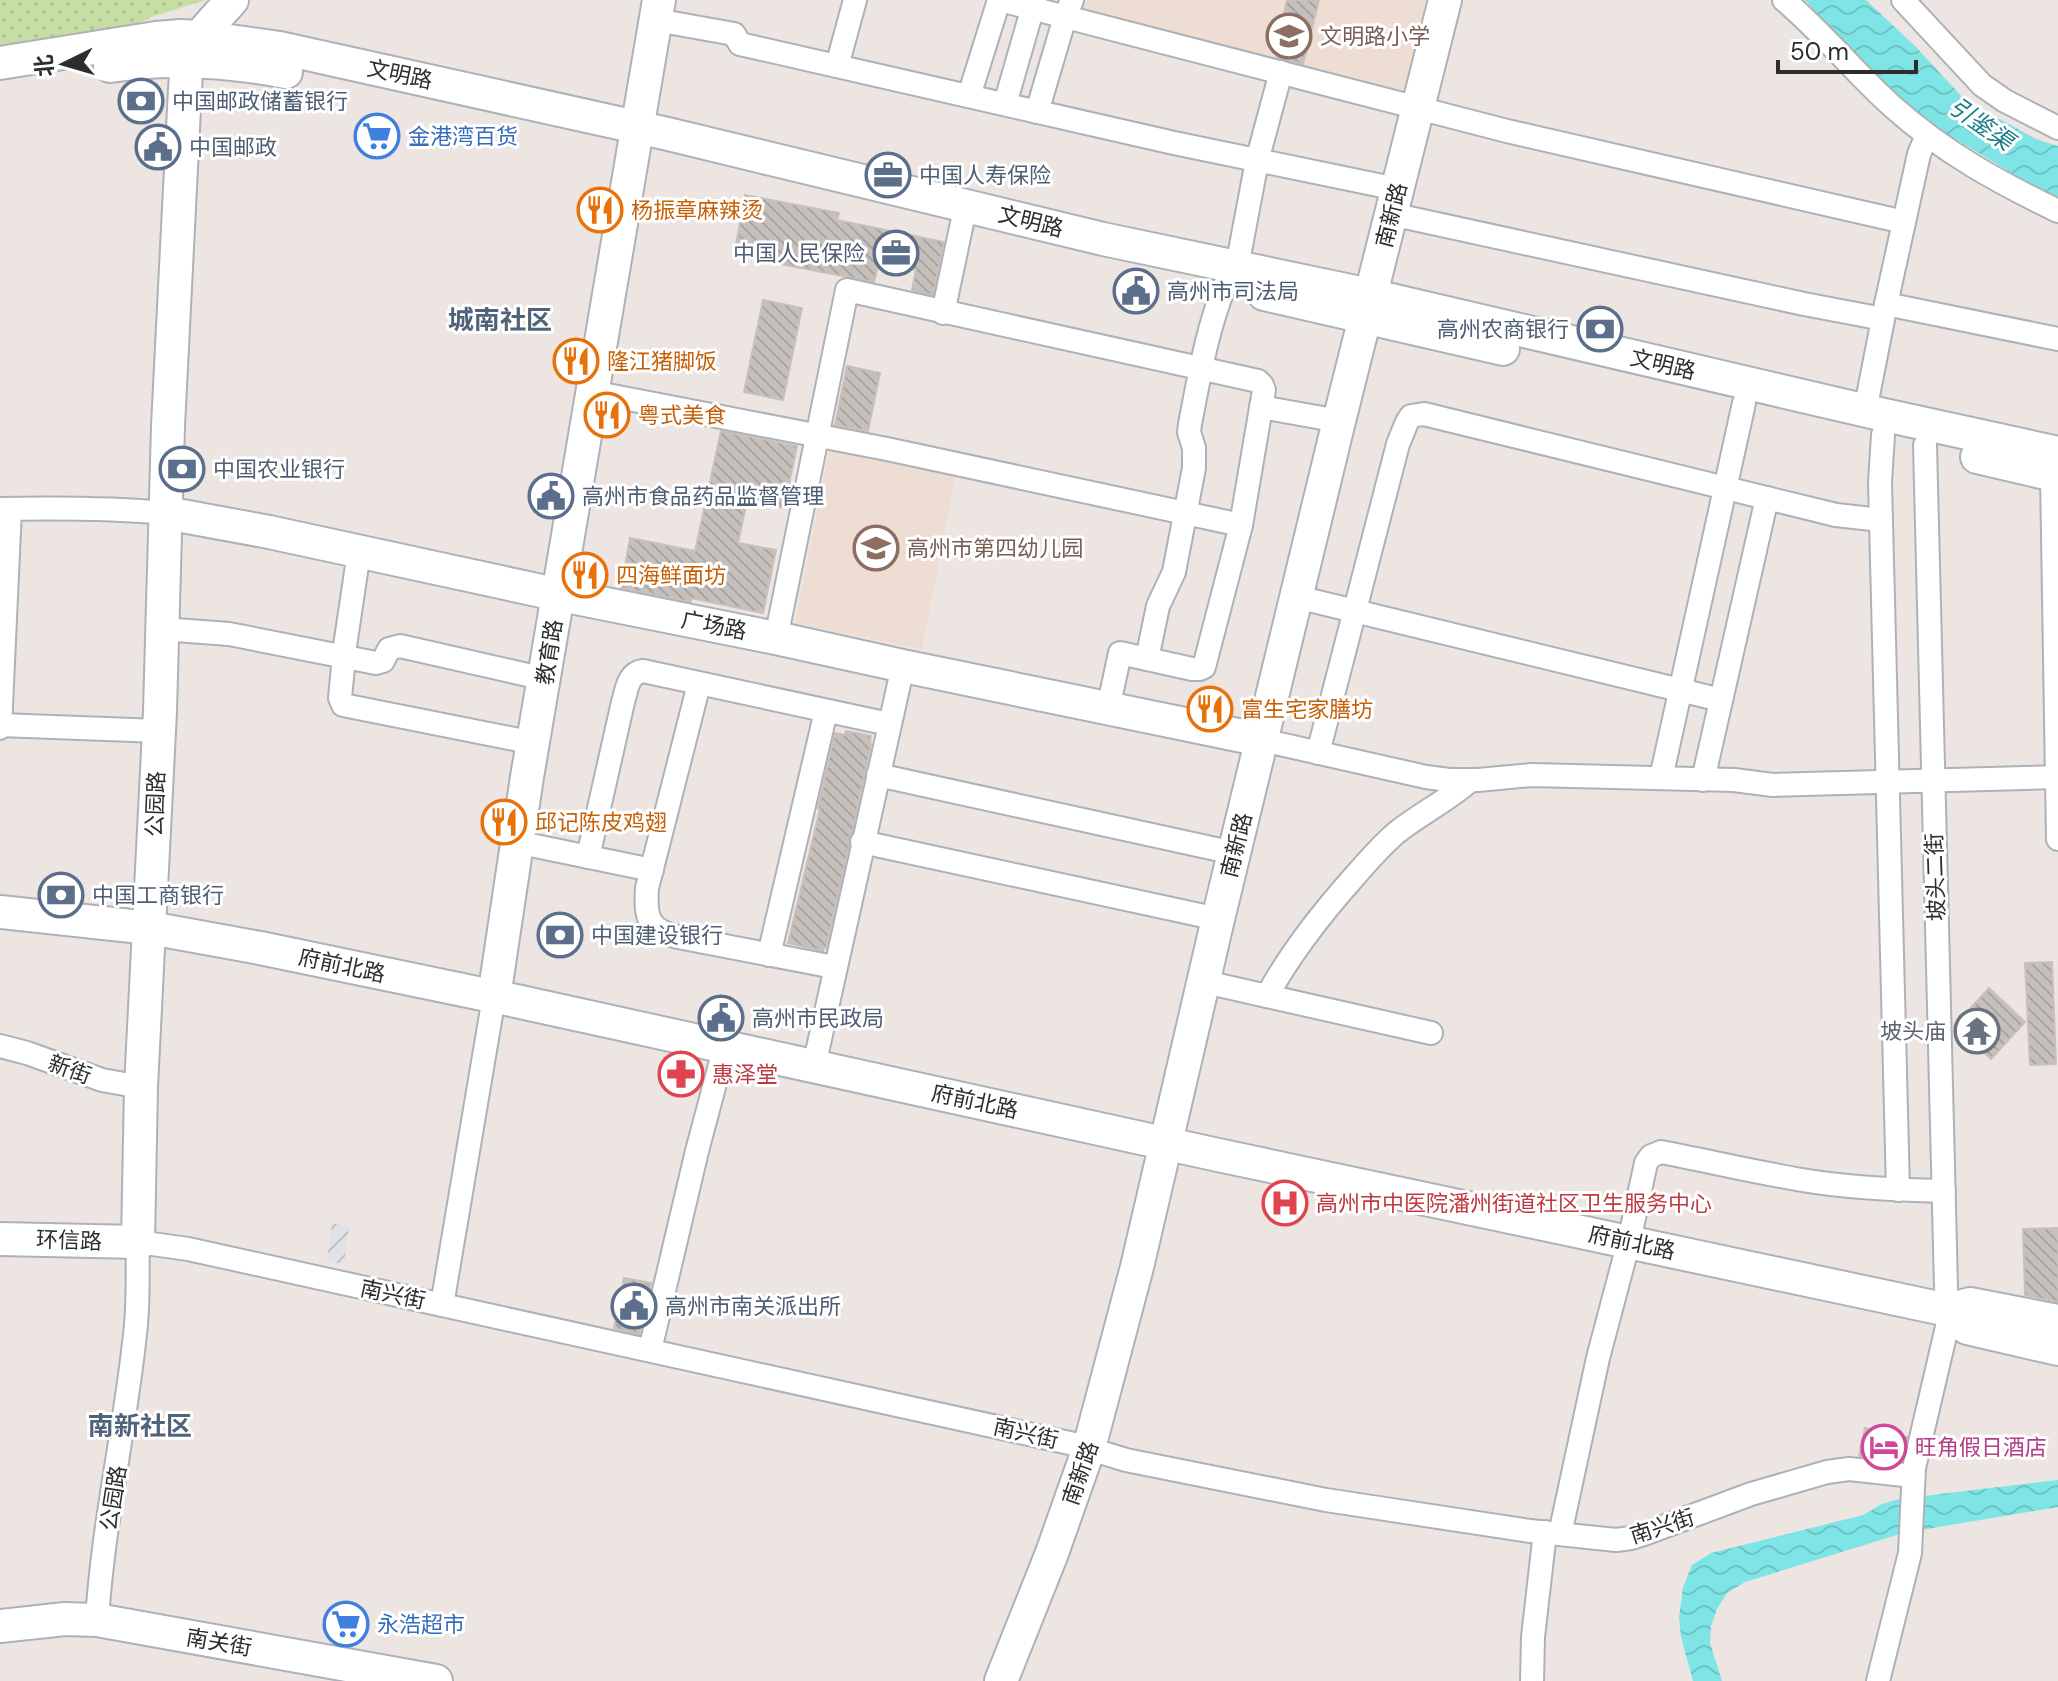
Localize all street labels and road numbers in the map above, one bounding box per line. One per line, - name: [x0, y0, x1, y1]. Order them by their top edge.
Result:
- street label: 文明路: [365, 53, 435, 96]
- street label: 南新路: [1369, 180, 1414, 251]
- street label: 文明路: [995, 199, 1066, 244]
- street label: 文明路: [1627, 343, 1698, 386]
- street label: 广场路: [679, 605, 749, 646]
- street label: 教育路: [530, 617, 569, 687]
- street label: 公园路: [140, 771, 171, 838]
- street label: 南新路: [1214, 810, 1259, 881]
- street label: 坡头二街: [1919, 832, 1952, 921]
- street label: 府前北路: [296, 942, 388, 989]
- street label: 新街: [44, 1048, 95, 1091]
- street label: 府前北路: [929, 1078, 1021, 1125]
- street label: 府前北路: [1586, 1219, 1678, 1266]
- street label: 环信路: [35, 1225, 102, 1256]
- street label: 南兴街: [358, 1273, 428, 1316]
- street label: 南兴街: [990, 1412, 1061, 1455]
- street label: 南新路: [1056, 1437, 1105, 1509]
- street label: 公园路: [94, 1463, 133, 1533]
- street label: 南兴街: [1626, 1502, 1698, 1550]
- street label: 南关街: [184, 1622, 254, 1663]

